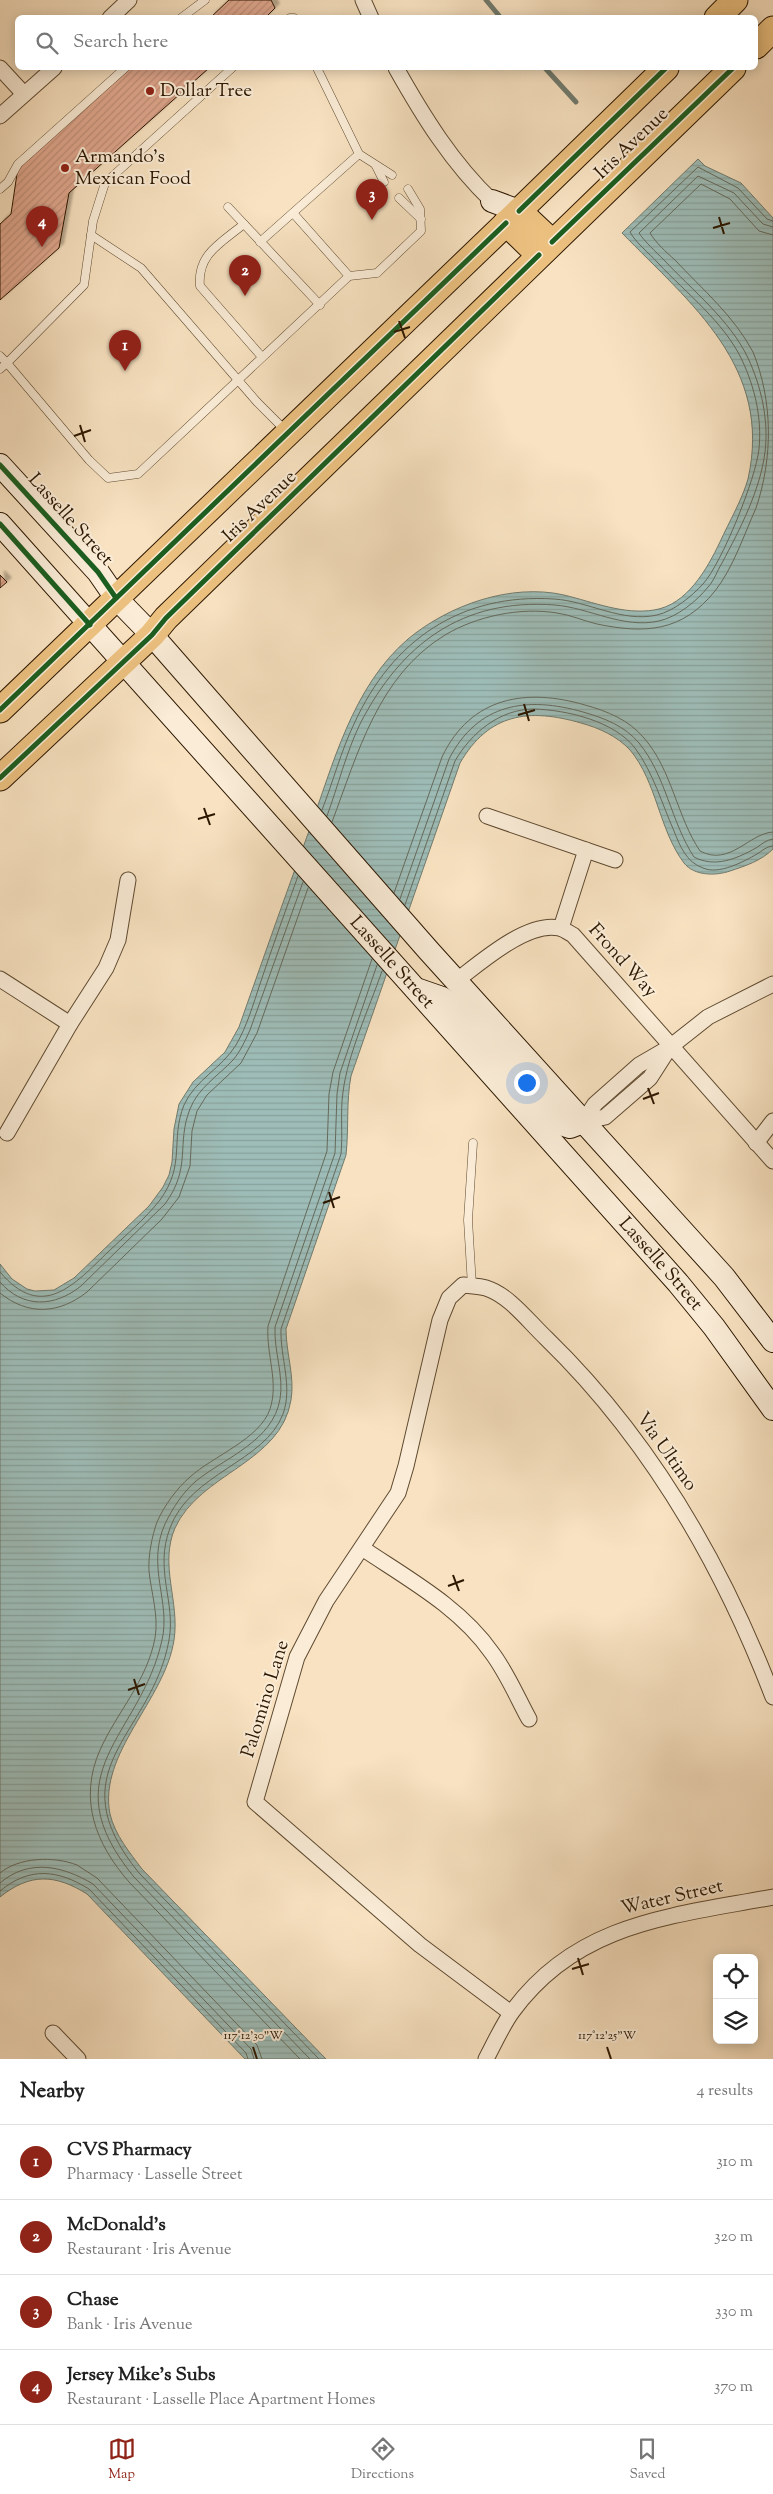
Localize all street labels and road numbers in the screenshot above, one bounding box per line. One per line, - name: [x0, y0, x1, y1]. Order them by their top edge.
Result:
- street label: Iris Avenue: [589, 102, 675, 186]
- street label: Iris Avenue: [217, 465, 303, 549]
- street label: Lasselle Street: [21, 468, 119, 573]
- street label: Lasselle Street: [343, 910, 441, 1015]
- street label: Frond Way: [581, 918, 663, 1004]
- street label: Lasselle Street: [612, 1211, 709, 1317]
- street label: Via Ultimo: [629, 1407, 703, 1497]
- street label: Palomino Lane: [235, 1637, 297, 1761]
- street label: Water Street: [618, 1873, 726, 1923]

